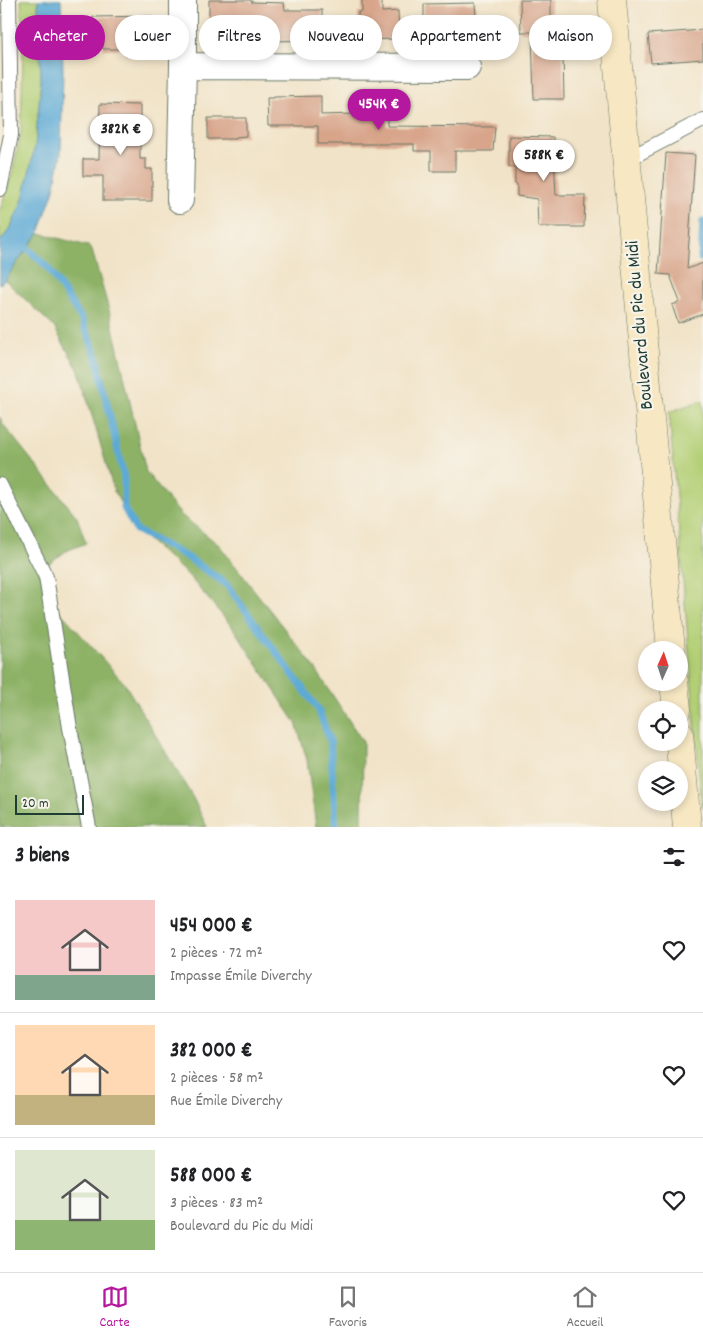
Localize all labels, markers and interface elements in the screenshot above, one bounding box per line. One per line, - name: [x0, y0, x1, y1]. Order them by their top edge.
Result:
- chip: Acheter: [15, 15, 105, 60]
- chip: Louer: [115, 15, 189, 60]
- chip: Filtres: [199, 15, 280, 60]
- chip: Nouveau: [290, 15, 382, 60]
- chip: Appartement: [392, 15, 519, 60]
- chip: Maison: [529, 15, 612, 60]
- pin: 454K €: [338, 88, 420, 131]
- text: 454K €: [359, 93, 399, 116]
- pin: 382K €: [80, 114, 162, 156]
- text: 382K €: [101, 118, 141, 141]
- pin: 588K €: [503, 140, 585, 182]
- text: 588K €: [524, 144, 564, 167]
- street label: Boulevard du Pic du Midi: [620, 239, 662, 411]
- north arrow: [638, 641, 688, 691]
- map controls: [638, 641, 688, 811]
- button: locate: [638, 701, 688, 751]
- button: layers: [638, 761, 688, 811]
- scale bar: [15, 792, 84, 815]
- text: 20 m: [22, 794, 49, 814]
- text: 3 biens: [15, 842, 70, 872]
- icon: filters: [660, 843, 688, 871]
- text: 454 000 €: [170, 912, 253, 942]
- icon: home: [55, 920, 115, 980]
- icon: heart: [660, 936, 688, 964]
- text: 2 pièces · 72 m²: [170, 942, 263, 965]
- text: Impasse Émile Diverchy: [170, 965, 312, 988]
- text: 382 000 €: [170, 1037, 253, 1067]
- icon: home: [55, 1045, 115, 1105]
- icon: heart: [660, 1061, 688, 1089]
- text: 2 pièces · 58 m²: [170, 1067, 263, 1090]
- text: Rue Émile Diverchy: [170, 1090, 282, 1113]
- text: 588 000 €: [170, 1162, 252, 1192]
- icon: home: [55, 1170, 115, 1230]
- icon: heart: [660, 1186, 688, 1214]
- text: 3 pièces · 83 m²: [170, 1192, 263, 1215]
- text: Boulevard du Pic du Midi: [170, 1215, 313, 1238]
- tab: Carte: [100, 1283, 130, 1333]
- tab: Favoris: [329, 1283, 367, 1333]
- tab: Accueil: [566, 1283, 603, 1333]

